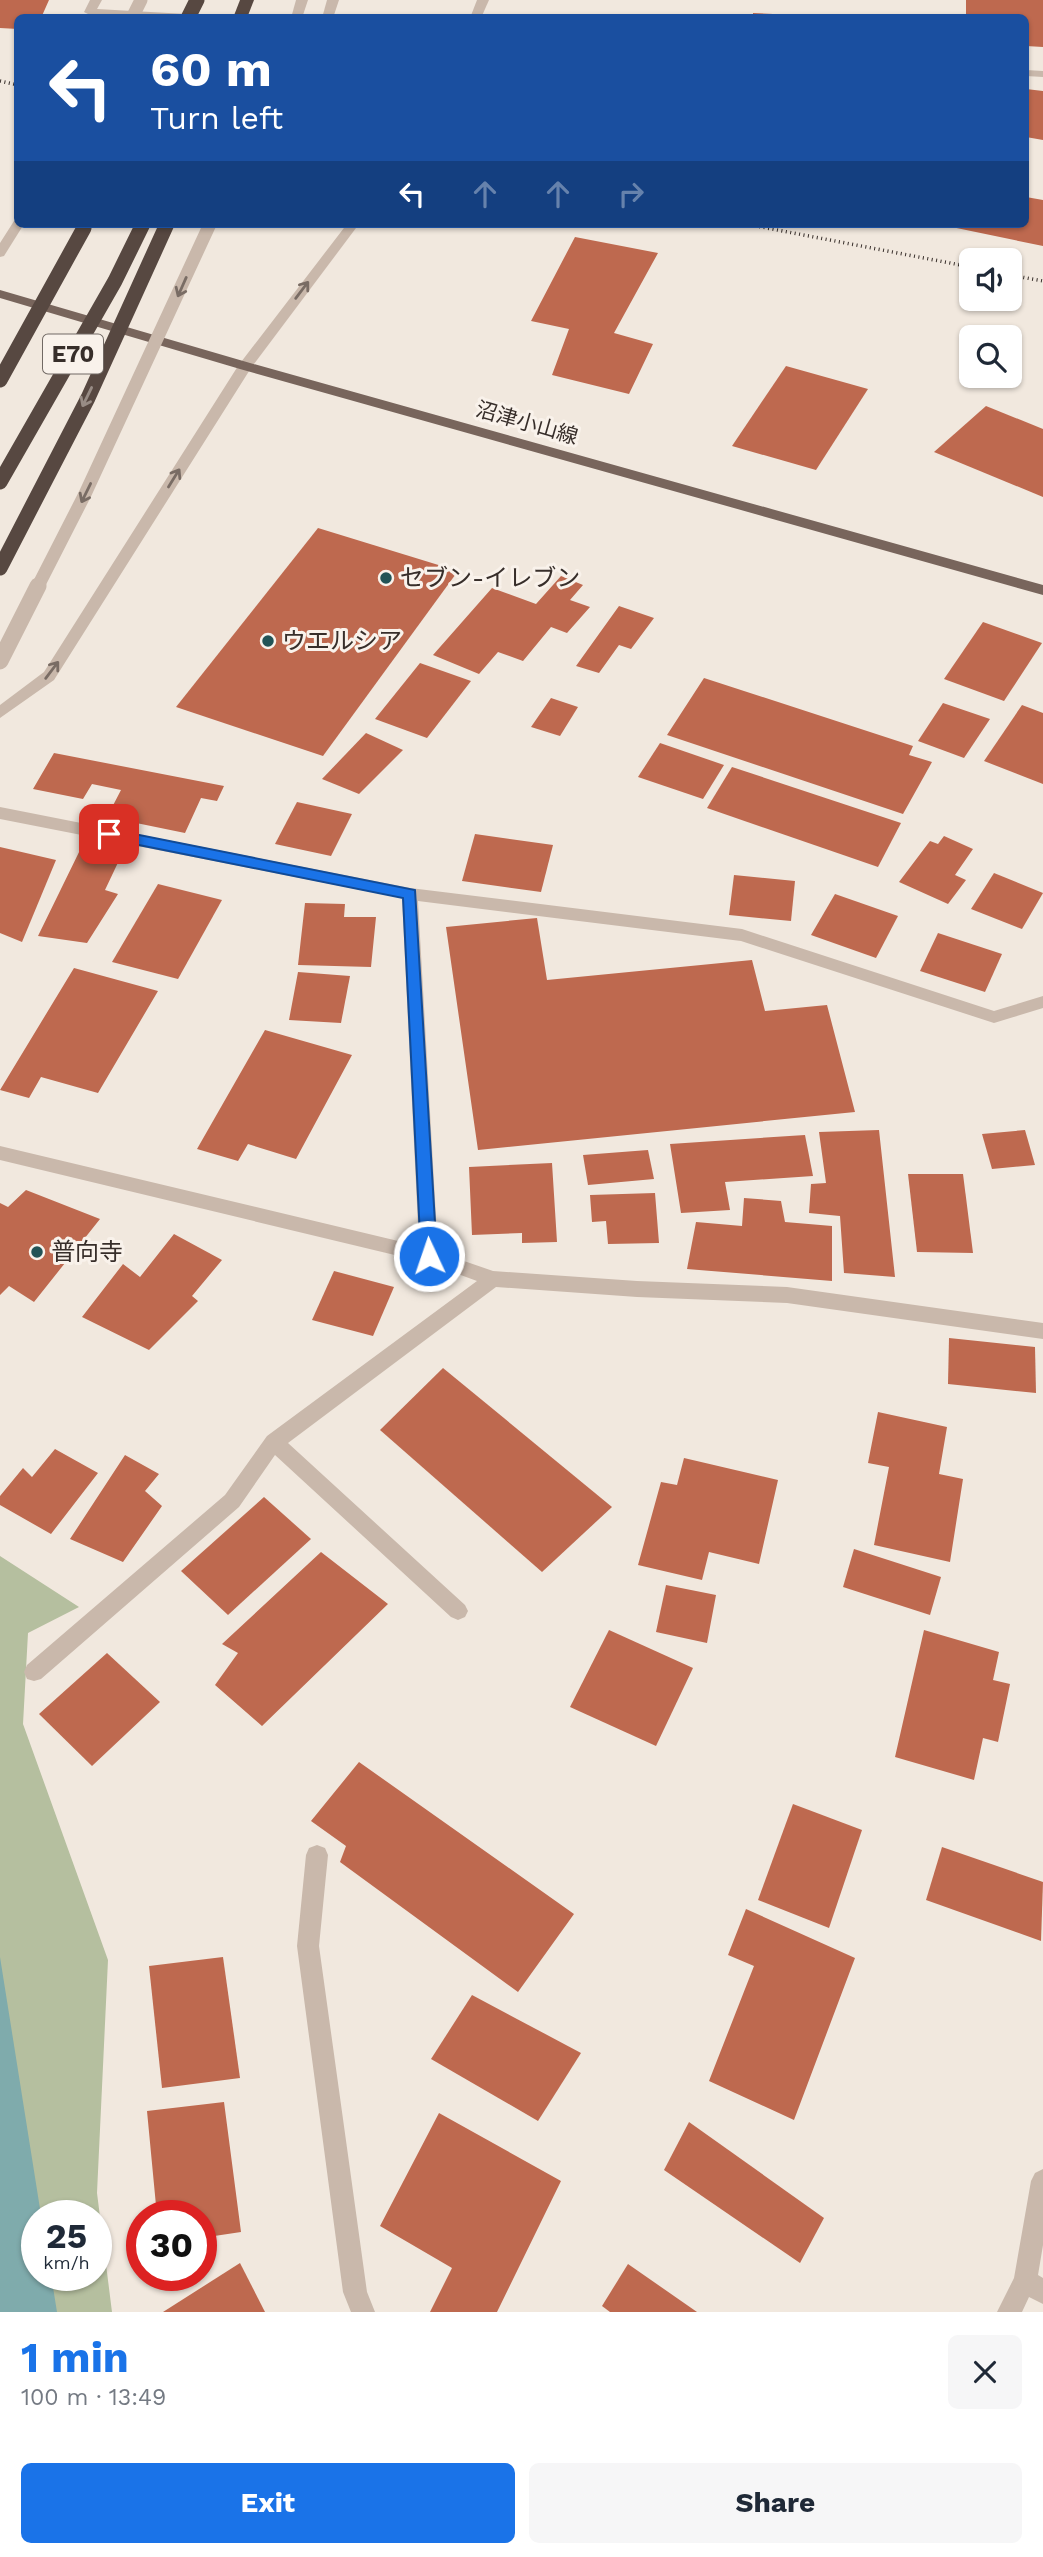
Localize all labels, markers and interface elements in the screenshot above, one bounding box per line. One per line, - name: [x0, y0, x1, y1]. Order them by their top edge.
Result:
- text: 60 m: [150, 40, 272, 98]
- icon: left: [35, 42, 126, 133]
- text: Turn left: [150, 99, 283, 137]
- icon: left: [393, 175, 431, 213]
- icon: ahead: [466, 175, 504, 213]
- icon: ahead: [539, 175, 577, 213]
- icon: right: [612, 175, 650, 213]
- map controls: [959, 248, 1022, 388]
- button: sound: [959, 248, 1022, 311]
- one-way arrow: [175, 275, 188, 297]
- one-way arrow: [295, 282, 310, 300]
- button: search: [959, 325, 1022, 388]
- road number: E70: [43, 334, 103, 374]
- one-way arrow: [79, 386, 93, 407]
- street label: 沼津小山線: [473, 396, 581, 449]
- one-way arrow: [167, 469, 181, 488]
- one-way arrow: [78, 482, 92, 503]
- place label: セブン-イレブン: [400, 564, 580, 592]
- marker: セブン-イレブン: [378, 570, 394, 586]
- place label: ウエルシア: [282, 627, 402, 655]
- marker: ウエルシア: [260, 633, 276, 649]
- one-way arrow: [44, 660, 59, 679]
- pin: [79, 804, 139, 864]
- icon: arrive: [90, 815, 128, 853]
- position arrow: [392, 1219, 466, 1293]
- place label: 普向寺: [51, 1238, 123, 1266]
- marker: 普向寺: [29, 1244, 45, 1260]
- speed limit sign: 30: [126, 2200, 217, 2291]
- text: 25: [46, 2215, 87, 2257]
- text: km/h: [43, 2252, 90, 2273]
- text: 1 min: [21, 2333, 129, 2382]
- button: close: [948, 2335, 1022, 2409]
- text: 100 m · 13:49: [21, 2384, 166, 2411]
- button: Exit: [21, 2463, 515, 2543]
- button: Share: [529, 2463, 1022, 2543]

